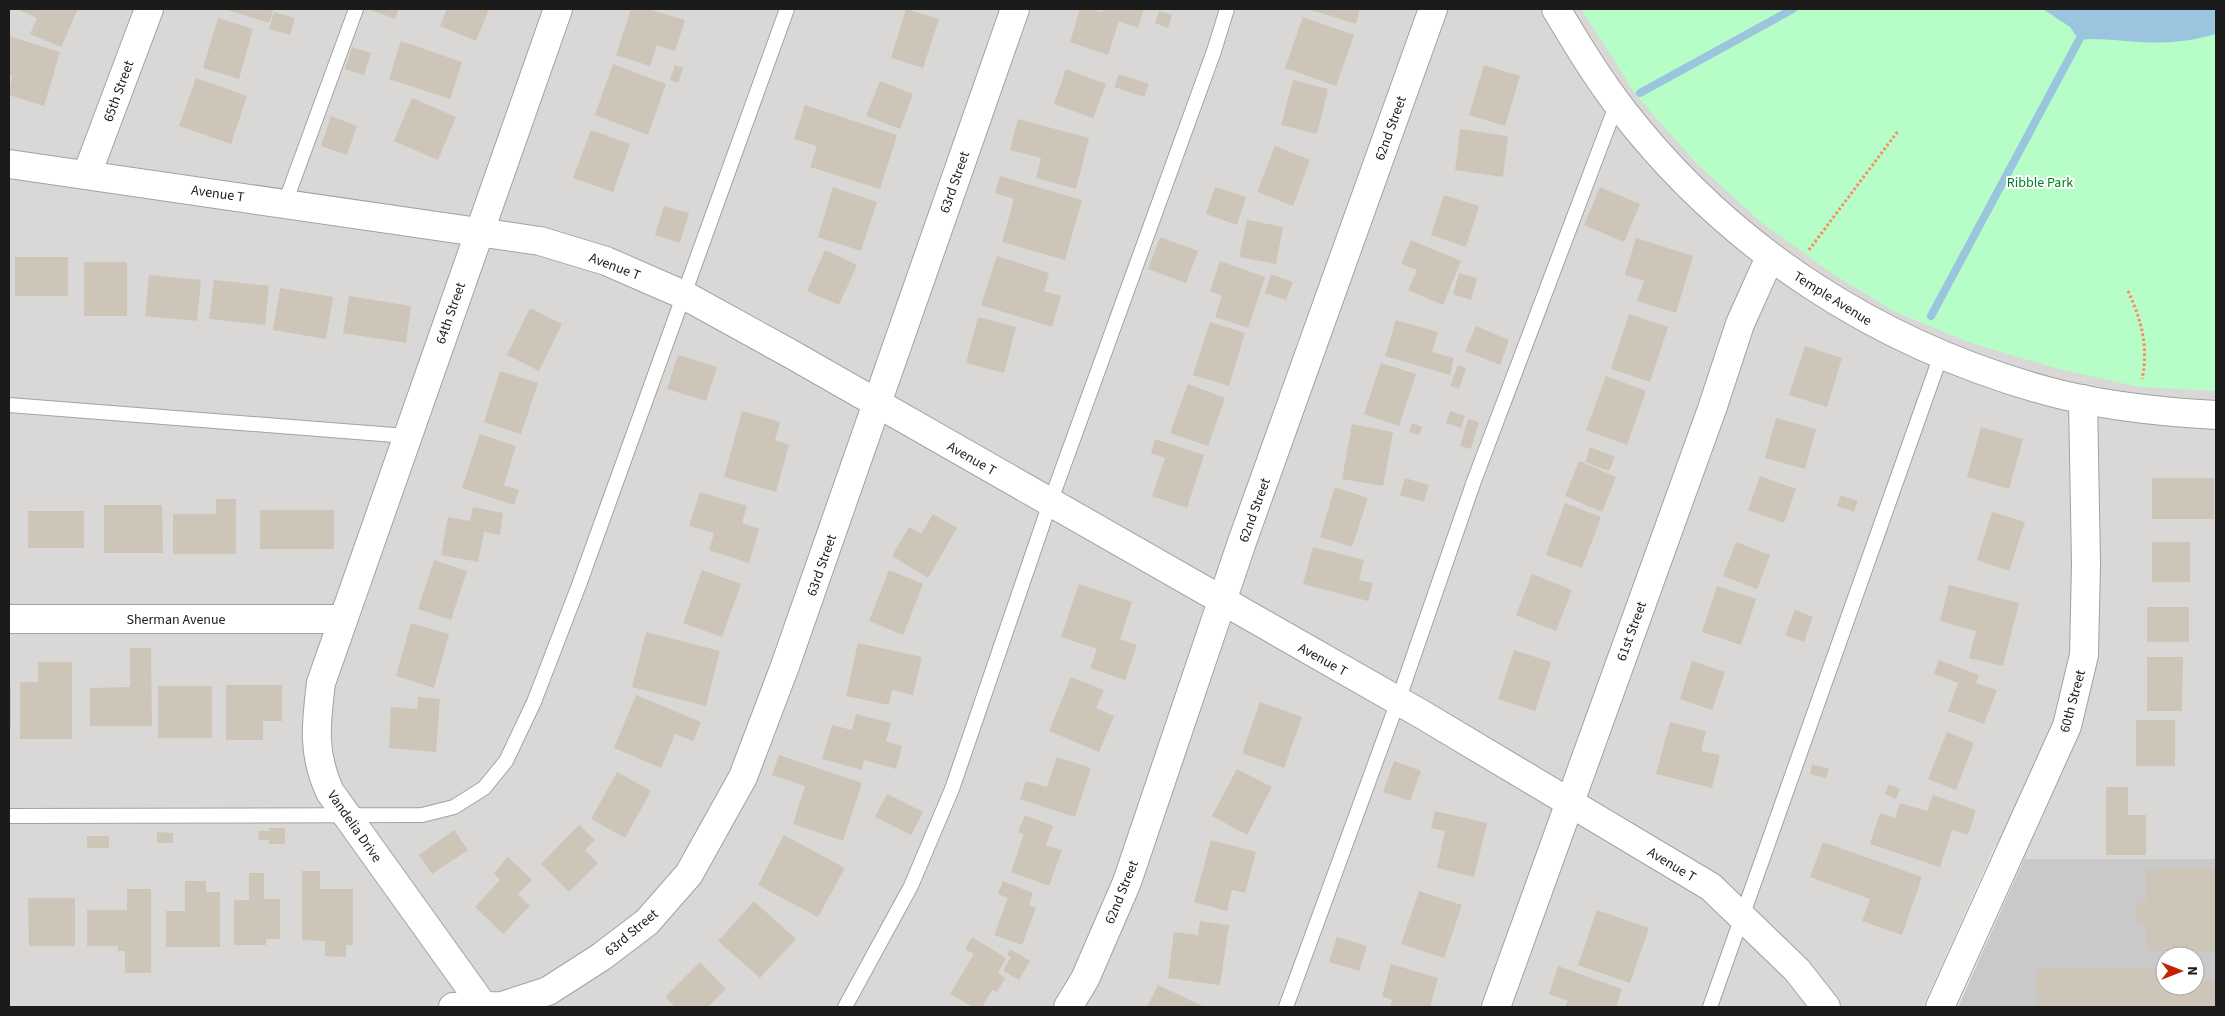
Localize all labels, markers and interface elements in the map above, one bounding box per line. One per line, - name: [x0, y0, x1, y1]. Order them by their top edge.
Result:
- street label: 65th Street: [99, 58, 139, 125]
- street label: 62nd Street: [1370, 93, 1412, 163]
- street label: 63rd Street: [935, 148, 975, 216]
- park label: Ribble Park: [2007, 173, 2073, 193]
- street label: Avenue T: [190, 180, 246, 208]
- street label: Avenue T: [586, 248, 644, 286]
- street label: Temple Avenue: [1789, 267, 1876, 331]
- street label: 64th Street: [431, 279, 471, 347]
- street label: Avenue T: [943, 437, 1000, 481]
- street label: 62nd Street: [1234, 475, 1276, 545]
- street label: 63rd Street: [802, 531, 842, 599]
- street label: 61st Street: [1612, 598, 1652, 664]
- street label: Sherman Avenue: [126, 610, 226, 630]
- street label: Avenue T: [1294, 638, 1351, 682]
- street label: 60th Street: [2055, 667, 2091, 735]
- street label: Vandelia Drive: [322, 787, 386, 867]
- street label: Avenue T: [1643, 843, 1700, 887]
- street label: 62nd Street: [1100, 857, 1144, 927]
- street label: 63rd Street: [601, 904, 663, 961]
- north arrow: [2155, 946, 2205, 996]
- text: N: [2182, 966, 2202, 976]

